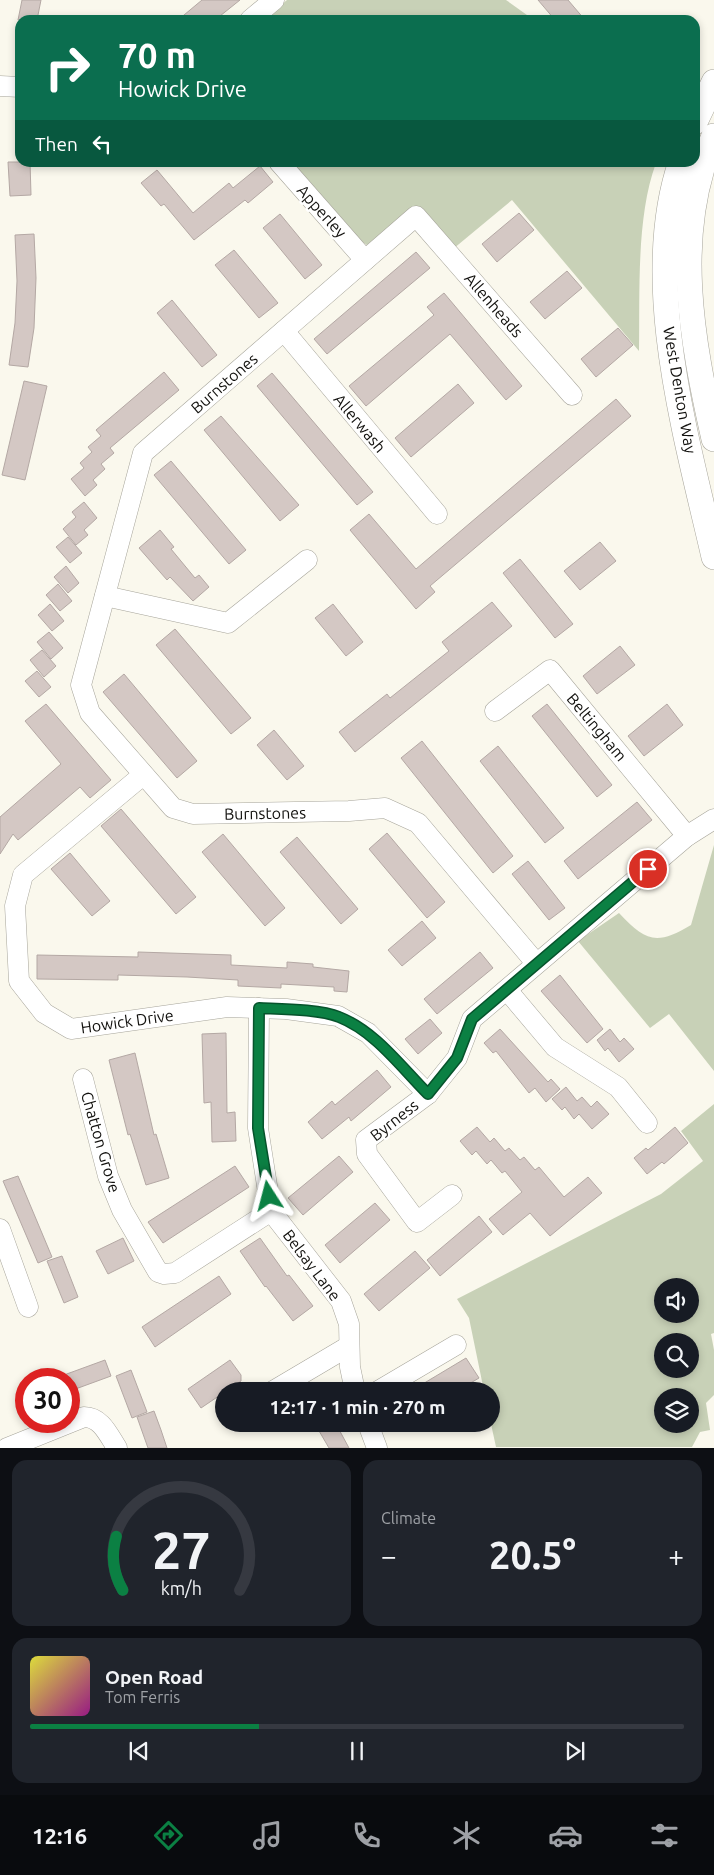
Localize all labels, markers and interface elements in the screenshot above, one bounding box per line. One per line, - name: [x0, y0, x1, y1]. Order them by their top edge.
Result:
- icon: right: [35, 35, 100, 100]
- text: 70 m: [118, 35, 196, 75]
- text: Howick Drive: [118, 76, 247, 101]
- icon: left: [88, 130, 116, 158]
- text: Then: [35, 133, 78, 155]
- street label: Apperley: [294, 181, 351, 241]
- street label: Allenheads: [461, 269, 527, 341]
- street label: West Denton Way: [660, 325, 700, 455]
- street label: Burnstones: [187, 349, 261, 417]
- street label: Allerwash: [330, 390, 390, 456]
- street label: Beltingham: [563, 689, 631, 765]
- street label: Burnstones: [224, 803, 306, 823]
- pin: [627, 848, 669, 890]
- icon: arrive: [634, 855, 662, 883]
- street label: Howick Drive: [79, 1006, 175, 1036]
- street label: Chatton Grove: [78, 1089, 124, 1195]
- street label: Byrness: [366, 1096, 422, 1144]
- position arrow: [242, 1169, 294, 1221]
- street label: Belsay Lane: [280, 1226, 344, 1304]
- map controls: [654, 1278, 699, 1433]
- button: sound: [654, 1278, 699, 1323]
- button: search: [654, 1333, 699, 1378]
- speed limit sign: 30: [15, 1368, 80, 1433]
- button: layers: [654, 1388, 699, 1433]
- text: 12:17 · 1 min · 270 m: [270, 1396, 445, 1418]
- text: Climate: [381, 1509, 436, 1527]
- text: 27: [152, 1521, 211, 1579]
- text: 20.5°: [489, 1534, 576, 1576]
- text: −: [381, 1540, 397, 1571]
- text: +: [668, 1540, 684, 1571]
- text: km/h: [161, 1578, 202, 1598]
- text: Open Road: [105, 1666, 203, 1688]
- text: Tom Ferris: [105, 1688, 180, 1706]
- icon: previous: [125, 1737, 153, 1765]
- icon: pause: [343, 1737, 371, 1765]
- icon: next: [561, 1737, 589, 1765]
- icon: directions: [151, 1818, 186, 1853]
- icon: music: [250, 1818, 285, 1853]
- icon: phone: [349, 1818, 384, 1853]
- icon: climate: [449, 1818, 484, 1853]
- icon: car: [548, 1818, 583, 1853]
- icon: filters: [647, 1818, 682, 1853]
- text: 12:16: [32, 1823, 87, 1848]

